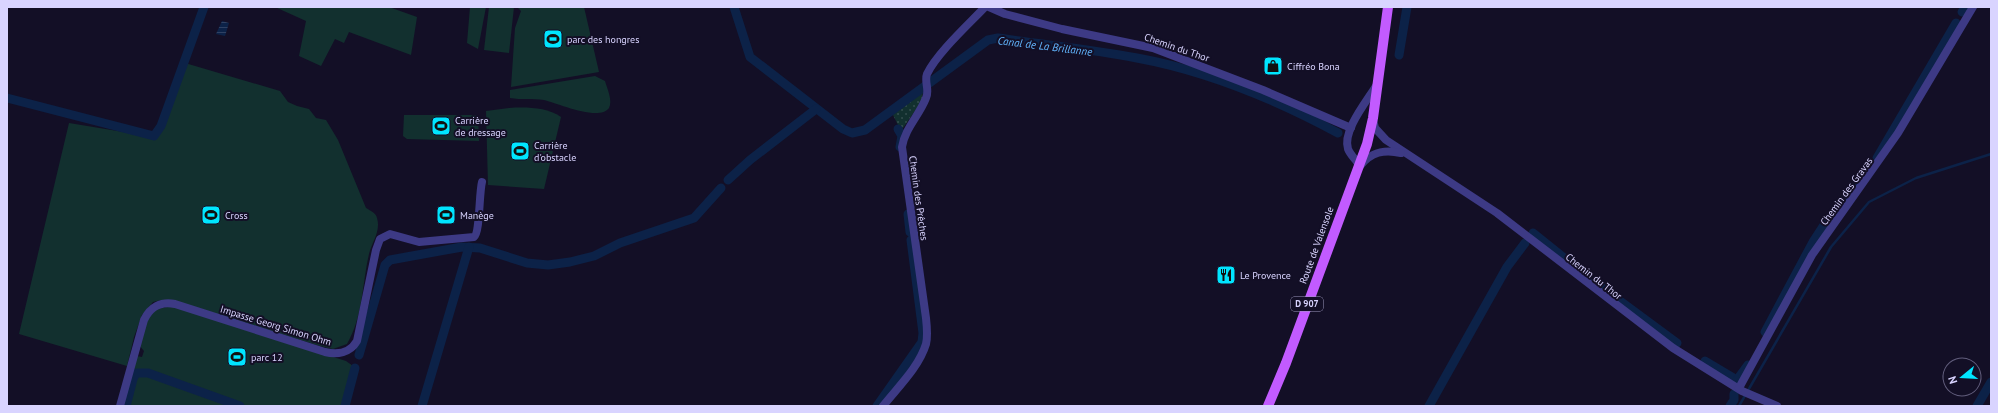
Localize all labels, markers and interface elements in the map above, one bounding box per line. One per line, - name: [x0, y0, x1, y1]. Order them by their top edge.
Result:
- sports icon: parc des hongres: [542, 28, 564, 50]
- street label: Chemin du Thor: [1143, 30, 1212, 65]
- place label: parc des hongres: [567, 33, 639, 46]
- water label: Canal de La Brillanne: [997, 33, 1093, 59]
- shop icon: Ciffréo Bona: [1262, 55, 1284, 77]
- place label: Ciffréo Bona: [1287, 60, 1340, 73]
- place label: Carrière de dressage: [455, 114, 506, 139]
- sports icon: Carrière de dressage: [430, 115, 452, 137]
- place label: Carrière d'obstacle: [534, 139, 576, 164]
- sports icon: Carrière d'obstacle: [509, 140, 531, 162]
- street label: Chemin des Prêches: [906, 155, 931, 241]
- street label: Chemin des Gravas: [1817, 155, 1875, 228]
- sports icon: Cross: [200, 204, 222, 226]
- sports icon: Manège: [435, 204, 457, 226]
- street label: Route de Valensole: [1296, 205, 1336, 286]
- place label: Cross: [225, 209, 248, 222]
- place label: Manège: [460, 209, 494, 222]
- street label: Chemin du Thor: [1563, 250, 1625, 303]
- restaurant icon: Le Provence: [1215, 264, 1237, 286]
- place label: Le Provence: [1240, 269, 1291, 282]
- road number: D 907: [1291, 297, 1323, 311]
- street label: Impasse Georg Simon Ohm: [219, 302, 333, 349]
- sports icon: parc 12: [226, 346, 248, 368]
- place label: parc 12: [251, 351, 283, 364]
- north arrow: [1942, 357, 1982, 397]
- text: N: [1945, 374, 1960, 386]

